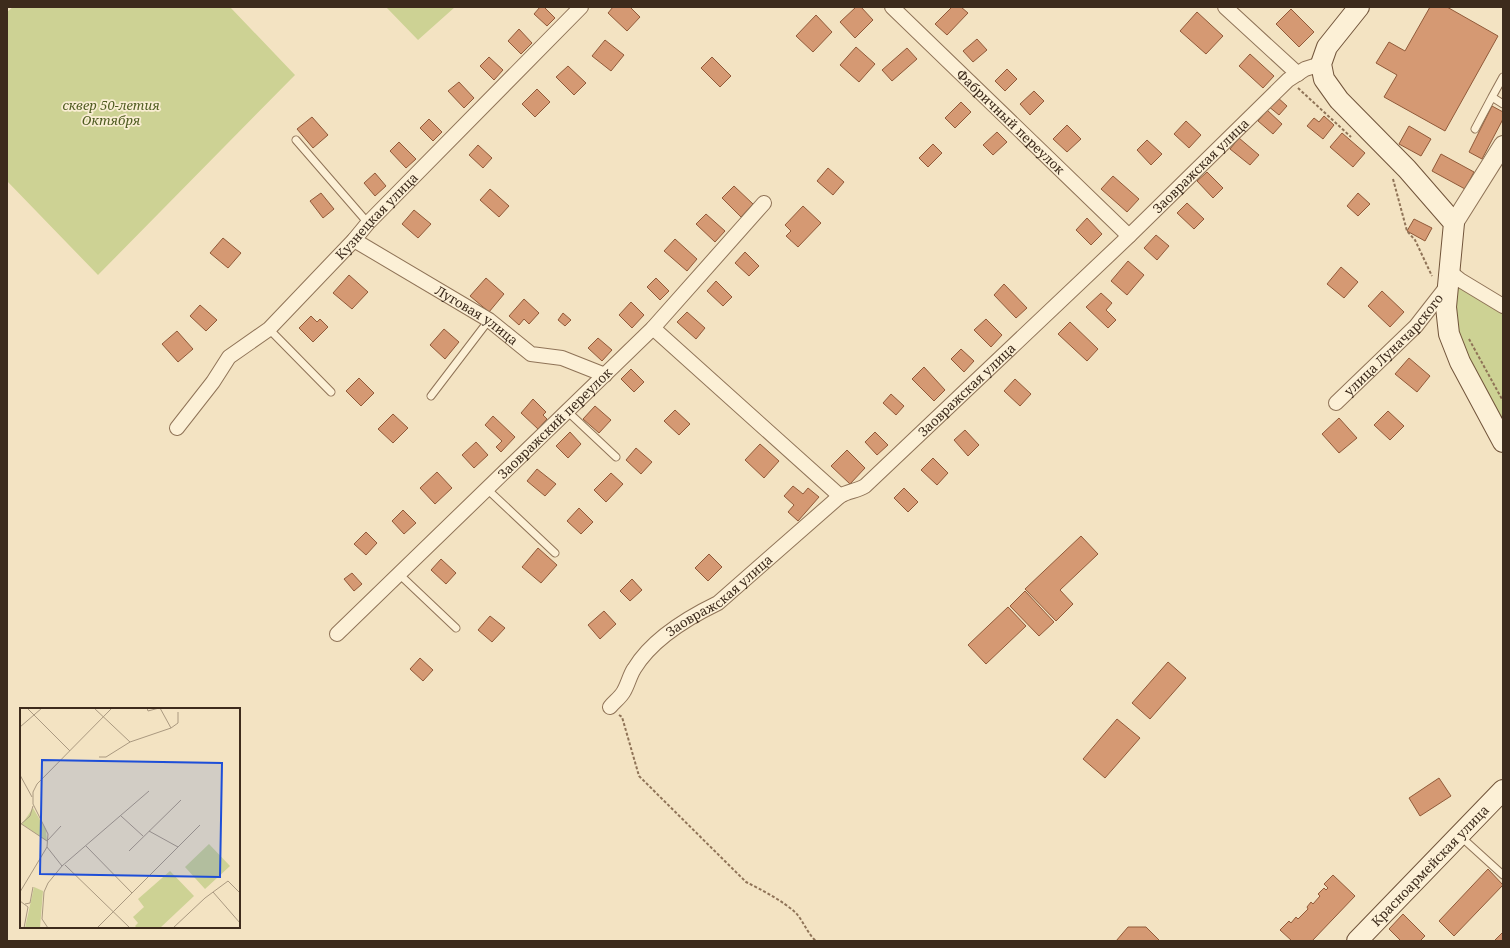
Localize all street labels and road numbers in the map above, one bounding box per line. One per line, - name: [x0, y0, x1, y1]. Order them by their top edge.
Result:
- street label: Фабричный переулок: [952, 65, 1069, 179]
- street label: Заовражская улица: [1148, 114, 1253, 217]
- street label: Кузнецкая улица: [331, 169, 422, 263]
- street label: Луговая улица: [432, 281, 522, 349]
- street label: улица Луначарского: [1340, 290, 1447, 400]
- street label: Заовражская улица: [914, 339, 1020, 440]
- street label: Заовражский переулок: [494, 364, 616, 483]
- street label: Заовражская улица: [662, 550, 776, 640]
- street label: Красноармейская улица: [1367, 801, 1493, 930]

